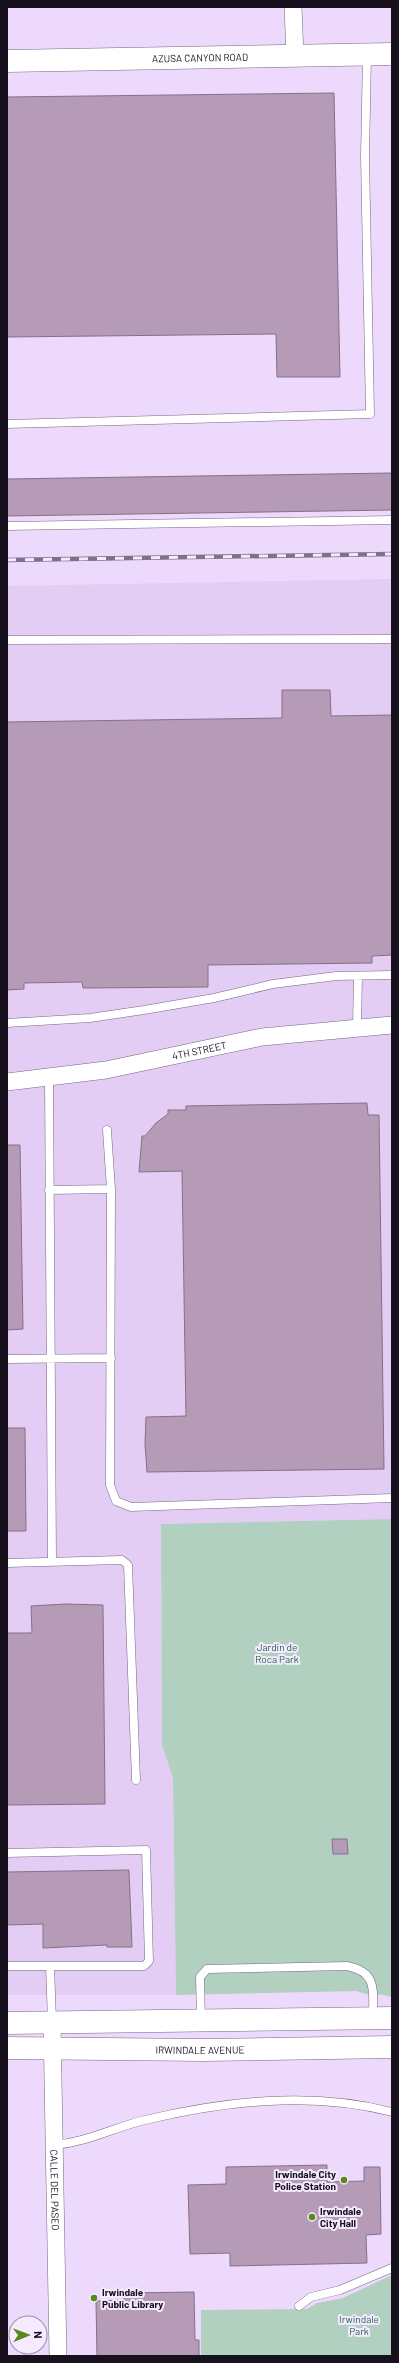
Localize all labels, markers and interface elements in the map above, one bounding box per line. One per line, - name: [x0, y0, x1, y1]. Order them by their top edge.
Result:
- street label: AZUSA CANYON ROAD: [152, 51, 248, 64]
- street label: 4TH STREET: [171, 1039, 228, 1062]
- park label: Jardin de Roca Park: [255, 1641, 299, 1665]
- street label: IRWINDALE AVENUE: [155, 2043, 245, 2056]
- street label: CALLE DEL PASEO: [48, 2149, 62, 2231]
- place label: Irwindale City Police Station: [275, 2168, 336, 2192]
- marker: Irwindale City Police Station: [339, 2175, 349, 2185]
- place label: Irwindale City Hall: [320, 2205, 362, 2229]
- marker: Irwindale City Hall: [307, 2212, 317, 2222]
- place label: Irwindale Public Library: [102, 2286, 163, 2310]
- marker: Irwindale Public Library: [89, 2293, 99, 2303]
- park label: Irwindale Park: [339, 2313, 379, 2337]
- north arrow: [8, 2315, 48, 2355]
- text: N: [32, 2331, 45, 2339]

